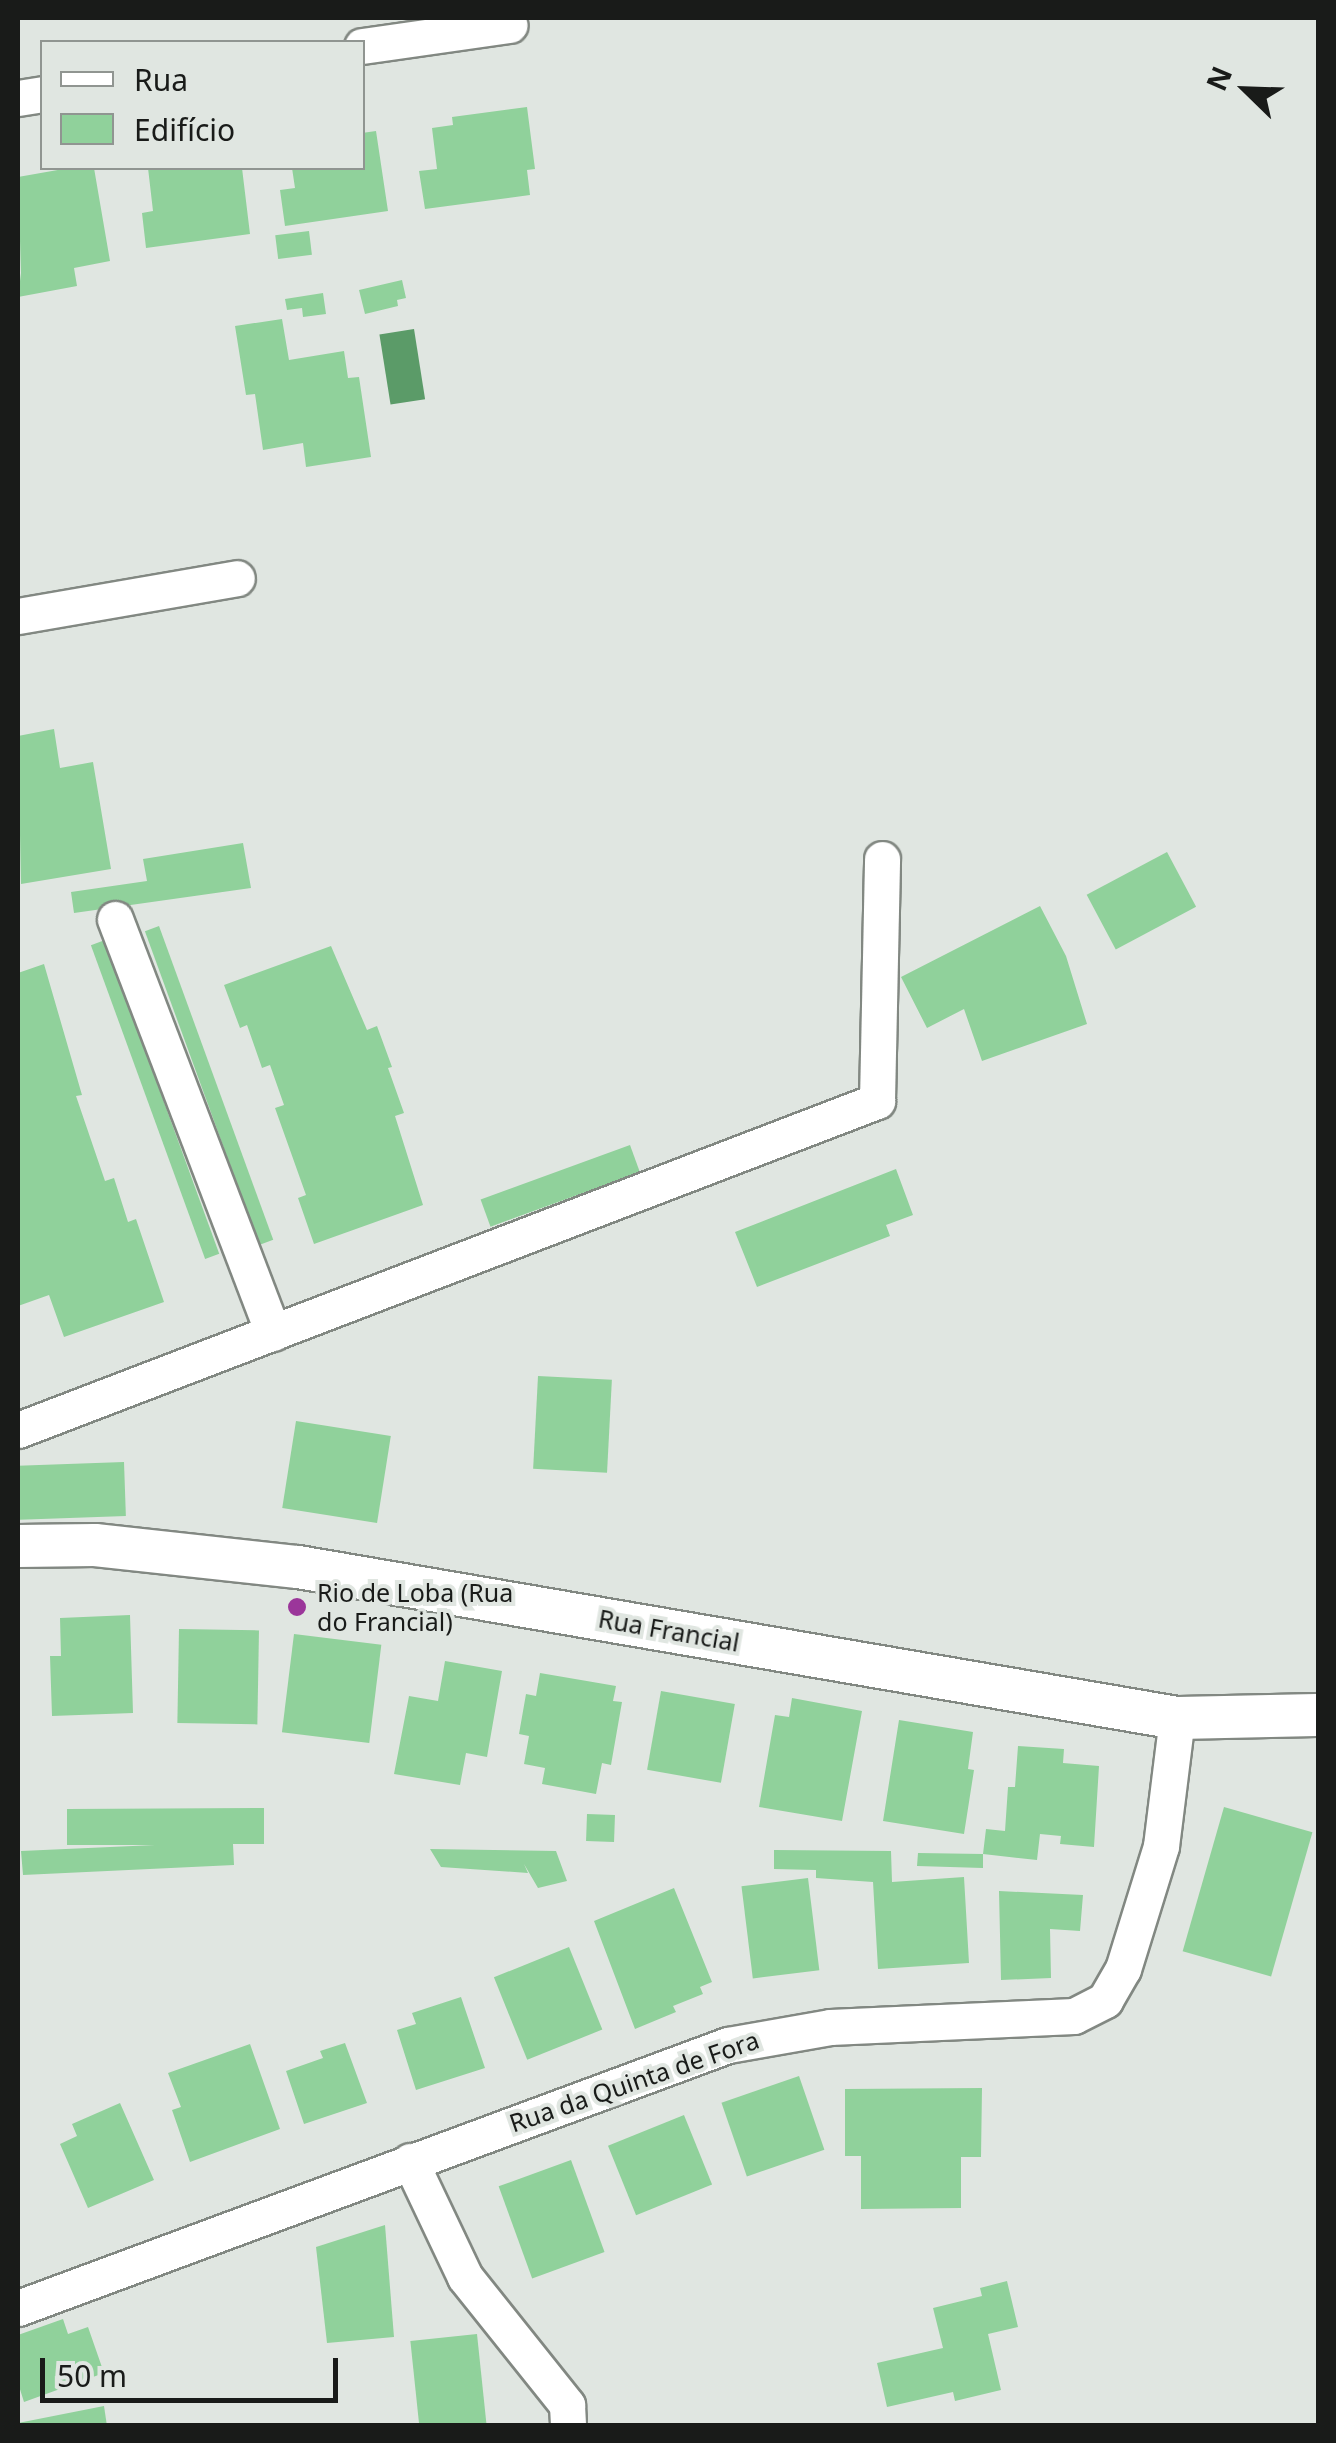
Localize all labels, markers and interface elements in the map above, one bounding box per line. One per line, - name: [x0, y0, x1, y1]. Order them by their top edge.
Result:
- legend: [40, 40, 365, 170]
- north arrow: [1196, 40, 1296, 140]
- text: Rua: [134, 59, 188, 100]
- text: N: [1196, 60, 1240, 96]
- text: Edifício: [134, 109, 235, 150]
- place label: Rio de Loba (Rua do Francial): [317, 1578, 513, 1637]
- marker: Rio de Loba (Rua do Francial): [286, 1596, 308, 1618]
- street label: Rua Francial: [596, 1603, 742, 1657]
- street label: Rua da Quinta de Fora: [505, 2024, 763, 2138]
- scale bar: [45, 2338, 342, 2400]
- text: 50 m: [57, 2355, 127, 2396]

